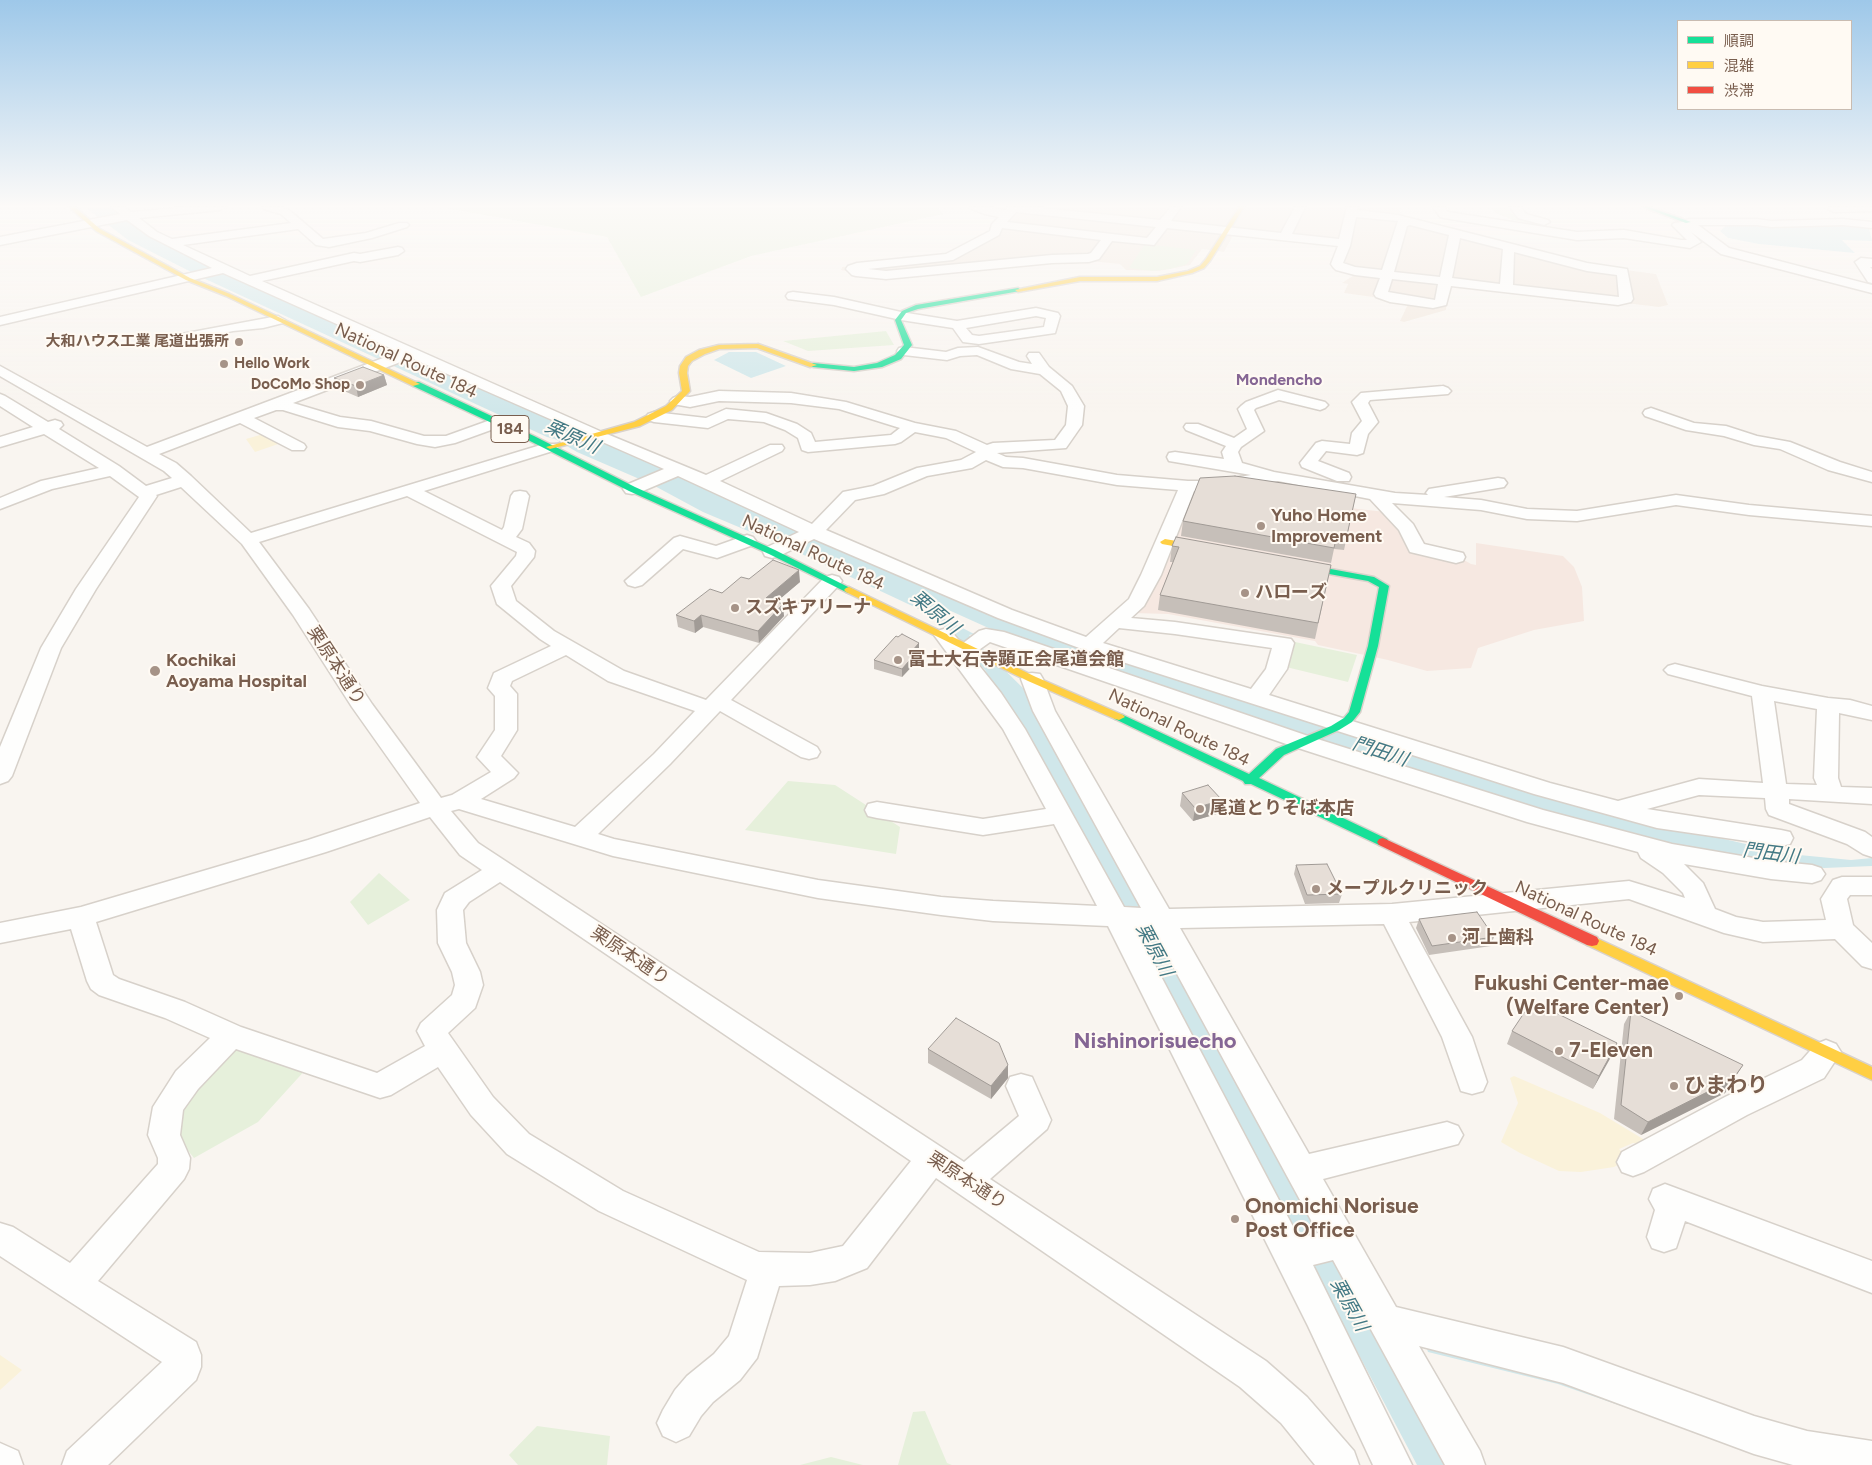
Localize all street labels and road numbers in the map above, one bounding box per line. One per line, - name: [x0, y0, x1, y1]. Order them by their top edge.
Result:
- street label: National Route 184: [331, 319, 481, 403]
- road number: 184: [491, 416, 529, 442]
- street label: National Route 184: [738, 511, 888, 595]
- street label: 栗原本通り: [302, 622, 370, 710]
- street label: National Route 184: [1105, 684, 1253, 772]
- street label: National Route 184: [1511, 877, 1661, 961]
- street label: 栗原本通り: [587, 922, 673, 990]
- street label: 栗原本通り: [923, 1147, 1011, 1215]

